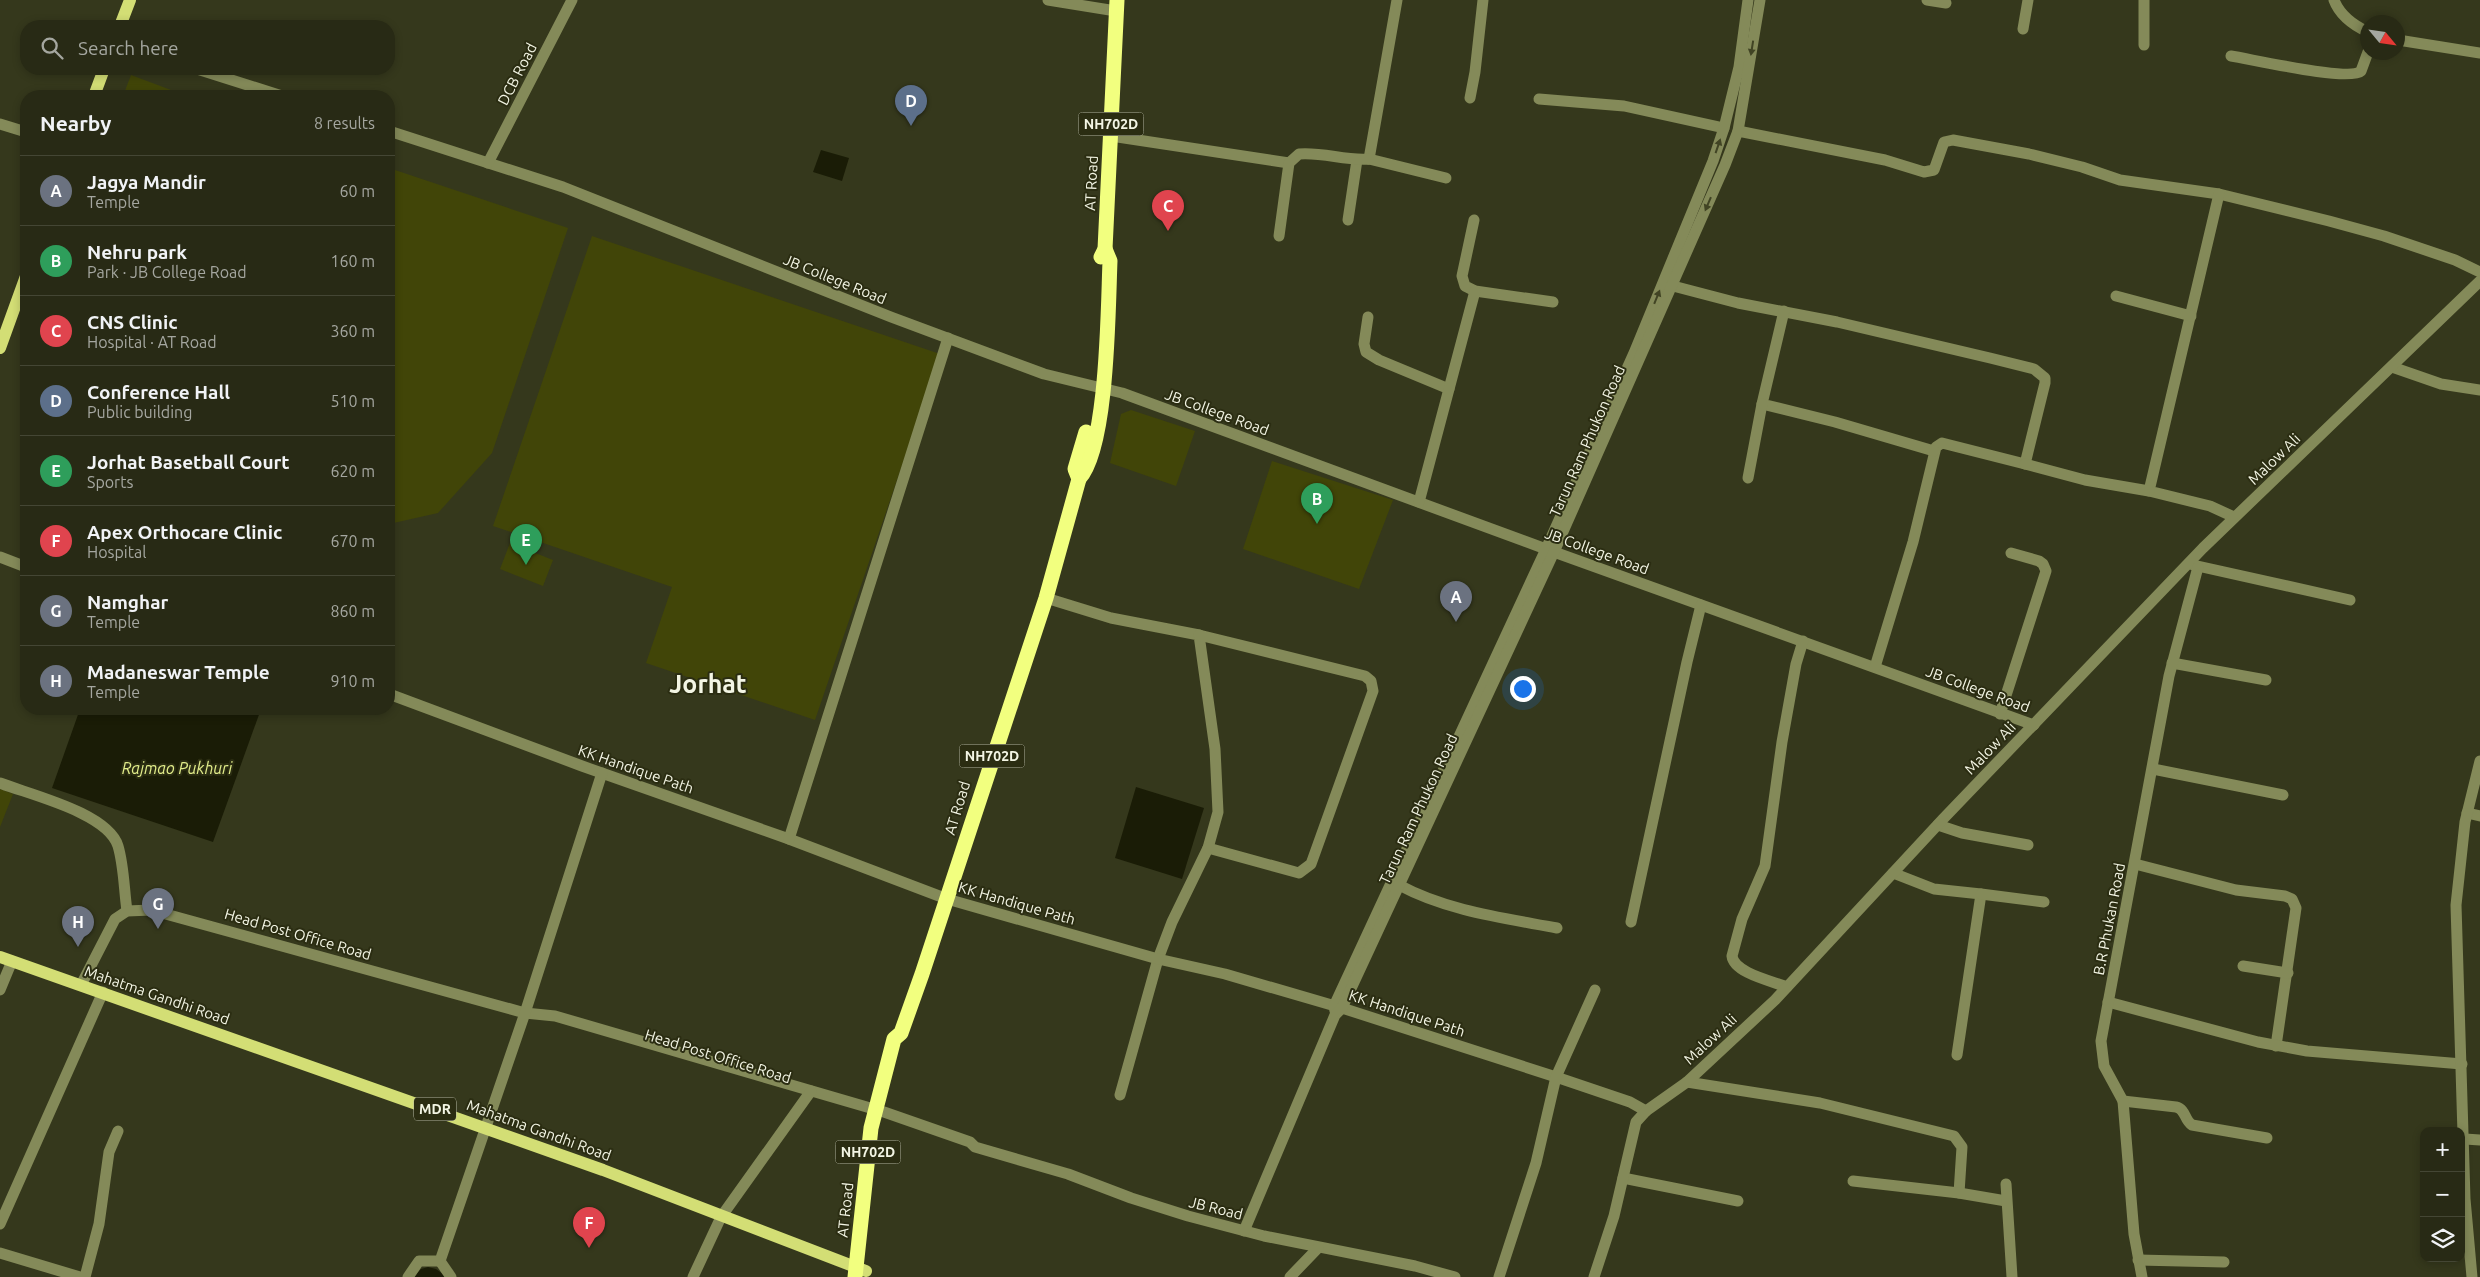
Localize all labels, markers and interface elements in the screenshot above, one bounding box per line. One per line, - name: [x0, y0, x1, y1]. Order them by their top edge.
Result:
- north arrow: [2360, 15, 2405, 60]
- search box: [20, 20, 395, 75]
- icon: search: [38, 34, 66, 62]
- text: Search here: [78, 37, 178, 59]
- street label: DCB Road: [494, 40, 540, 108]
- one-way arrow: [1748, 41, 1756, 57]
- pin: D: [895, 85, 927, 126]
- text: Nearby: [40, 111, 111, 135]
- road number: NH702D: [1078, 112, 1144, 136]
- text: 8 results: [314, 114, 375, 132]
- one-way arrow: [1714, 138, 1722, 153]
- street label: AT Road: [1081, 155, 1101, 211]
- text: Jagya Mandir: [87, 171, 206, 193]
- text: A: [50, 182, 62, 200]
- text: 60 m: [339, 182, 375, 200]
- pin: C: [1152, 190, 1184, 231]
- text: Temple: [87, 193, 140, 211]
- one-way arrow: [1704, 197, 1712, 211]
- text: Nehru park: [87, 241, 187, 263]
- street label: JB College Road: [781, 251, 889, 307]
- text: B: [51, 252, 61, 270]
- text: 160 m: [330, 252, 375, 270]
- text: Park · JB College Road: [87, 263, 247, 281]
- one-way arrow: [1654, 289, 1662, 304]
- text: CNS Clinic: [87, 311, 178, 333]
- text: C: [51, 322, 61, 340]
- text: 360 m: [330, 322, 375, 340]
- text: Hospital · AT Road: [87, 333, 217, 351]
- street label: Tarun Ram Phukon Road: [1546, 363, 1628, 519]
- text: Conference Hall: [87, 381, 230, 403]
- street label: JB College Road: [1163, 385, 1271, 439]
- text: D: [50, 392, 62, 410]
- text: 510 m: [330, 392, 375, 410]
- text: Public building: [87, 403, 192, 421]
- street label: Malow Ali: [2244, 430, 2304, 488]
- text: Jorhat Basetball Court: [87, 451, 290, 473]
- text: E: [51, 462, 61, 480]
- text: 620 m: [330, 462, 375, 480]
- text: Sports: [87, 473, 133, 491]
- pin: B: [1301, 483, 1333, 524]
- text: Apex Orthocare Clinic: [87, 521, 282, 543]
- pin: E: [510, 524, 542, 565]
- street label: JB College Road: [1543, 524, 1651, 578]
- text: F: [52, 532, 61, 550]
- text: 670 m: [330, 532, 375, 550]
- text: Hospital: [87, 543, 146, 561]
- pin: A: [1440, 581, 1472, 622]
- text: Namghar: [87, 591, 168, 613]
- text: G: [50, 602, 62, 620]
- text: 860 m: [330, 602, 375, 620]
- text: Temple: [87, 613, 140, 631]
- text: Madaneswar Temple: [87, 661, 270, 683]
- street label: JB College Road: [1924, 662, 2032, 716]
- district label: Jorhat: [669, 670, 747, 698]
- text: H: [50, 672, 62, 690]
- text: 910 m: [330, 672, 375, 690]
- your location: [1510, 676, 1536, 702]
- text: Temple: [87, 683, 140, 701]
- street label: Malow Ali: [1961, 718, 2019, 778]
- street label: Tarun Ram Phukon Road: [1376, 731, 1460, 887]
- street label: KK Handique Path: [576, 741, 696, 797]
- road number: NH702D: [960, 744, 1024, 768]
- water label: Rajmao Pukhuri: [122, 759, 233, 777]
- street label: AT Road: [941, 779, 973, 837]
- street label: B.R Phukan Road: [2090, 861, 2128, 977]
- street label: KK Handique Path: [957, 878, 1077, 928]
- pin: G: [142, 888, 174, 929]
- street label: Head Post Office Road: [223, 905, 373, 963]
- pin: H: [62, 906, 94, 947]
- street label: Mahatma Gandhi Road: [82, 962, 232, 1028]
- street label: KK Handique Path: [1347, 986, 1467, 1040]
- street label: Malow Ali: [1680, 1010, 1740, 1068]
- street label: Head Post Office Road: [643, 1026, 793, 1086]
- street label: Mahatma Gandhi Road: [465, 1096, 613, 1164]
- road number: MDR: [414, 1098, 456, 1120]
- map controls: [2420, 1127, 2465, 1262]
- button: +: [2420, 1127, 2465, 1172]
- road number: NH702D: [836, 1140, 900, 1164]
- button: −: [2420, 1172, 2465, 1217]
- street label: AT Road: [834, 1182, 856, 1238]
- street label: JB Road: [1187, 1193, 1245, 1223]
- pin: F: [573, 1207, 605, 1248]
- button: layers: [2420, 1217, 2465, 1262]

